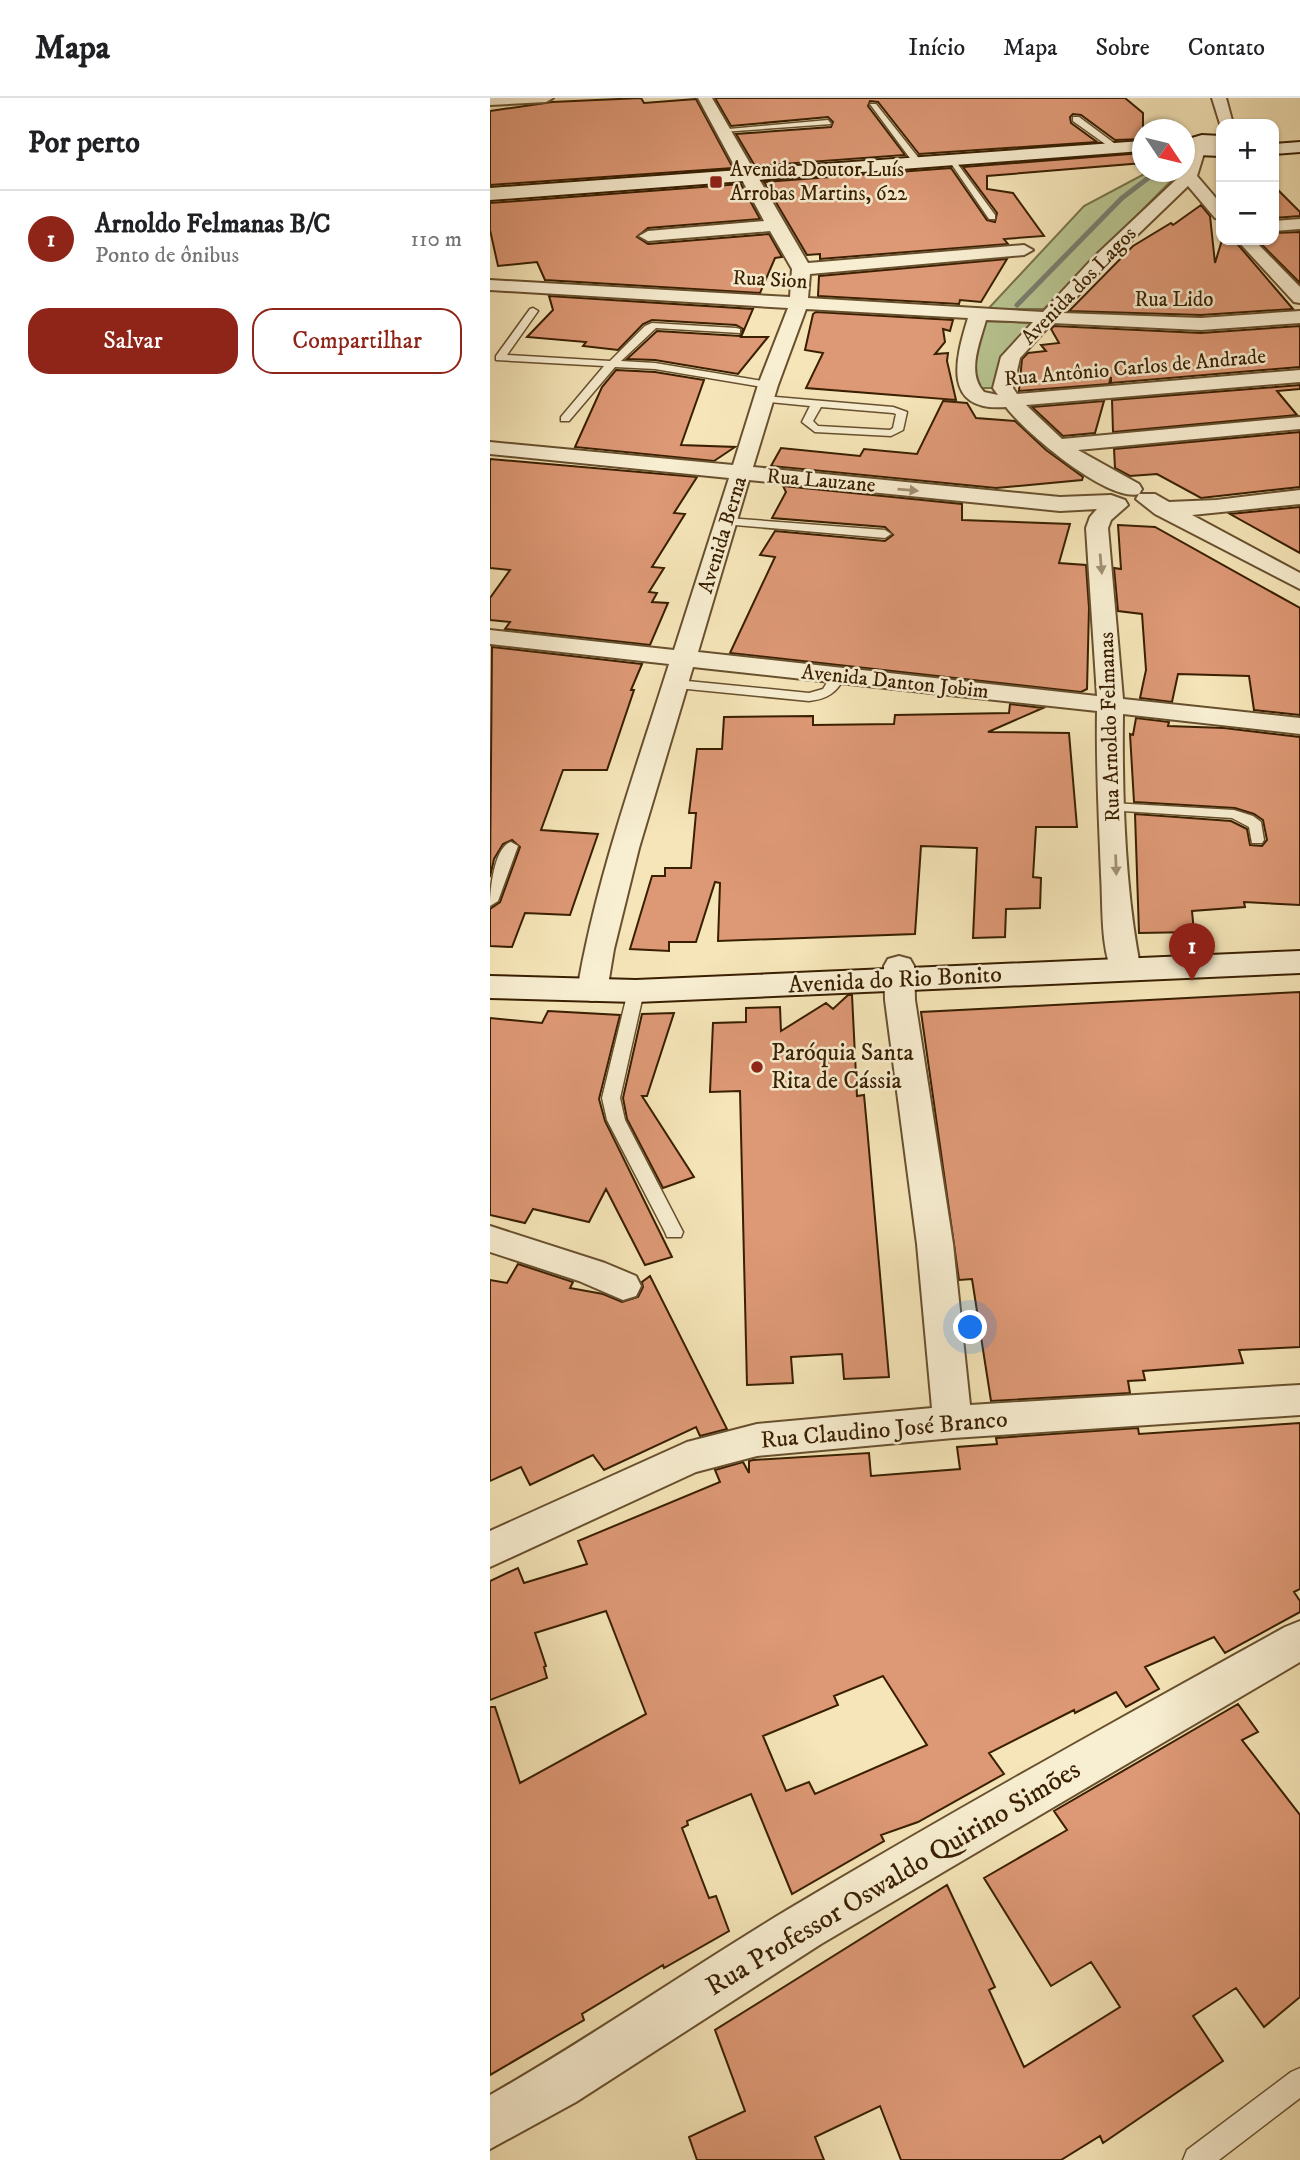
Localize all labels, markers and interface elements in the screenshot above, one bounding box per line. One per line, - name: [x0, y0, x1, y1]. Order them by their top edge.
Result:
- text: Mapa: [35, 28, 110, 69]
- text: Início: [908, 33, 965, 63]
- text: Mapa: [1003, 33, 1057, 63]
- text: Sobre: [1095, 33, 1150, 63]
- text: Contato: [1188, 33, 1265, 63]
- north arrow: [1132, 119, 1195, 182]
- map controls: [1216, 119, 1279, 245]
- button: +: [1216, 119, 1279, 182]
- text: Por perto: [28, 125, 140, 162]
- place label: Avenida Doutor Luís Arrobas Martins, 622: [730, 157, 908, 207]
- marker: Avenida Doutor Luís Arrobas Martins, 622: [708, 174, 724, 190]
- button: −: [1216, 182, 1279, 245]
- text: Arnoldo Felmanas B/C: [95, 208, 330, 241]
- street label: Avenida dos Lagos: [1016, 221, 1142, 351]
- text: 1: [47, 225, 55, 254]
- text: 110 m: [411, 225, 462, 254]
- text: Ponto de ônibus: [95, 241, 239, 270]
- street label: Rua Sion: [732, 265, 808, 295]
- street label: Rua Lido: [1135, 287, 1213, 313]
- button: Salvar: [28, 308, 238, 374]
- button: Compartilhar: [252, 308, 462, 374]
- street label: Rua Antônio Carlos de Andrade: [1003, 344, 1267, 392]
- street label: Rua Lauzane: [765, 463, 877, 499]
- street label: Avenida Berna: [693, 473, 753, 597]
- one-way arrow: [897, 484, 919, 495]
- one-way arrow: [1096, 553, 1107, 575]
- street label: Rua Arnoldo Felmanas: [1094, 631, 1126, 823]
- street label: Avenida Danton Jobim: [800, 659, 990, 705]
- one-way arrow: [1111, 854, 1122, 876]
- pin: 1: [1169, 923, 1215, 981]
- street label: Avenida do Rio Bonito: [787, 959, 1003, 1001]
- place label: Paróquia Santa Rita de Cássia: [771, 1038, 915, 1096]
- marker: Paróquia Santa Rita de Cássia: [749, 1059, 765, 1075]
- your location: [953, 1310, 987, 1344]
- street label: Rua Claudino José Branco: [759, 1404, 1009, 1456]
- street label: Rua Professor Oswaldo Quirino Simões: [699, 1752, 1087, 2004]

